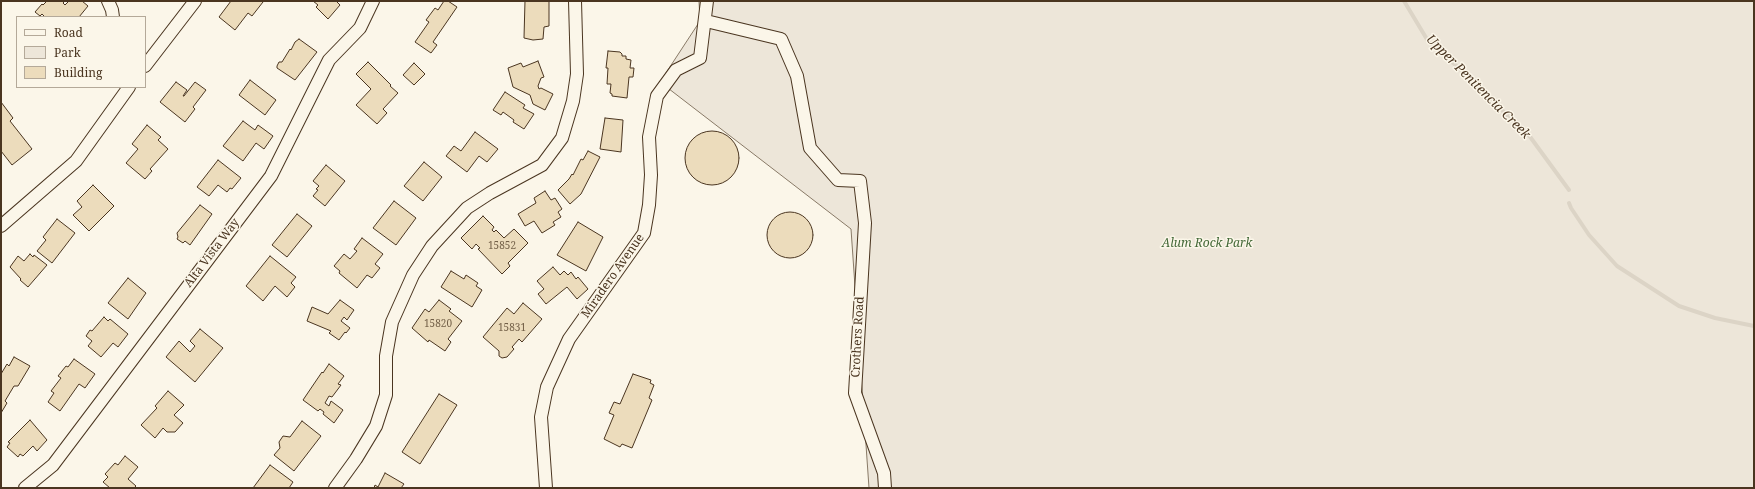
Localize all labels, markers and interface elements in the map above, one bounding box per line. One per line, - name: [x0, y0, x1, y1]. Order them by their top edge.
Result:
- legend: [16, 16, 146, 88]
- text: Road: [54, 24, 83, 41]
- water label: Upper Penitencia Creek: [1423, 32, 1533, 142]
- text: Park: [54, 44, 81, 61]
- text: Building: [54, 64, 102, 81]
- street label: Alta Vista Way: [181, 216, 243, 290]
- street label: Miradero Avenue: [579, 231, 647, 321]
- park label: Alum Rock Park: [1162, 237, 1252, 251]
- house number: 15852: [488, 240, 516, 252]
- street label: Crothers Road: [849, 296, 867, 378]
- house number: 15820: [424, 318, 452, 330]
- house number: 15831: [498, 322, 526, 334]

